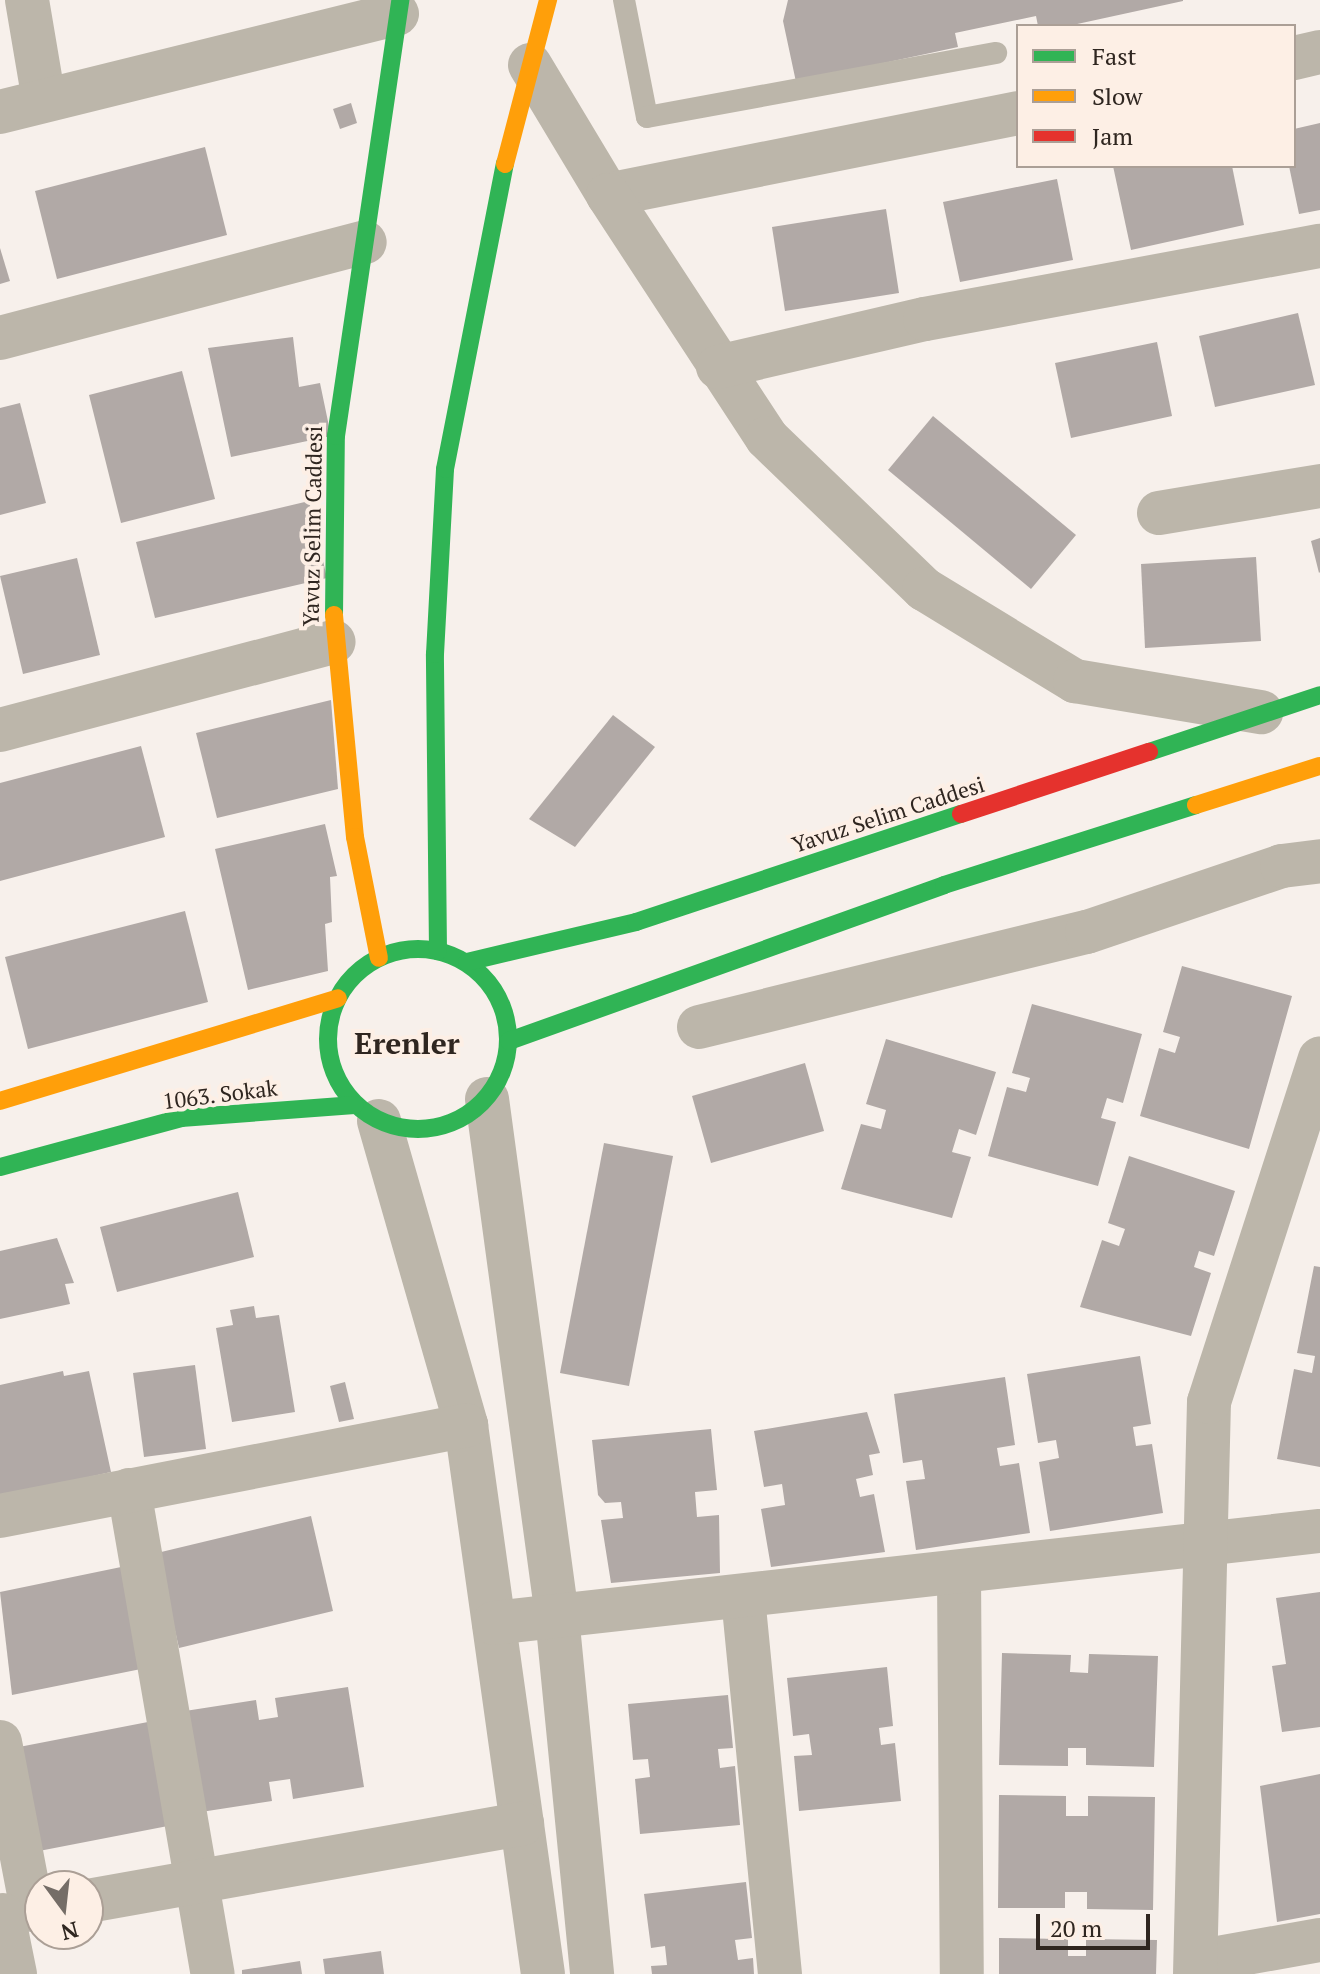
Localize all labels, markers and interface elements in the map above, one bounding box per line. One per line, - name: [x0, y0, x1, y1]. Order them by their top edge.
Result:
- legend: [1016, 24, 1296, 168]
- text: Fast: [1092, 40, 1136, 72]
- text: Slow: [1092, 80, 1143, 112]
- text: Jam: [1092, 120, 1133, 152]
- street label: Yavuz Selim Caddesi: [297, 425, 327, 627]
- street label: Yavuz Selim Caddesi: [788, 770, 988, 858]
- district label: Erenler: [354, 1025, 460, 1061]
- street label: 1063. Sokak: [161, 1074, 279, 1114]
- north arrow: [24, 1870, 104, 1950]
- scale bar: [1040, 1898, 1154, 1948]
- text: 20 m: [1050, 1912, 1102, 1944]
- text: N: [58, 1916, 82, 1948]

